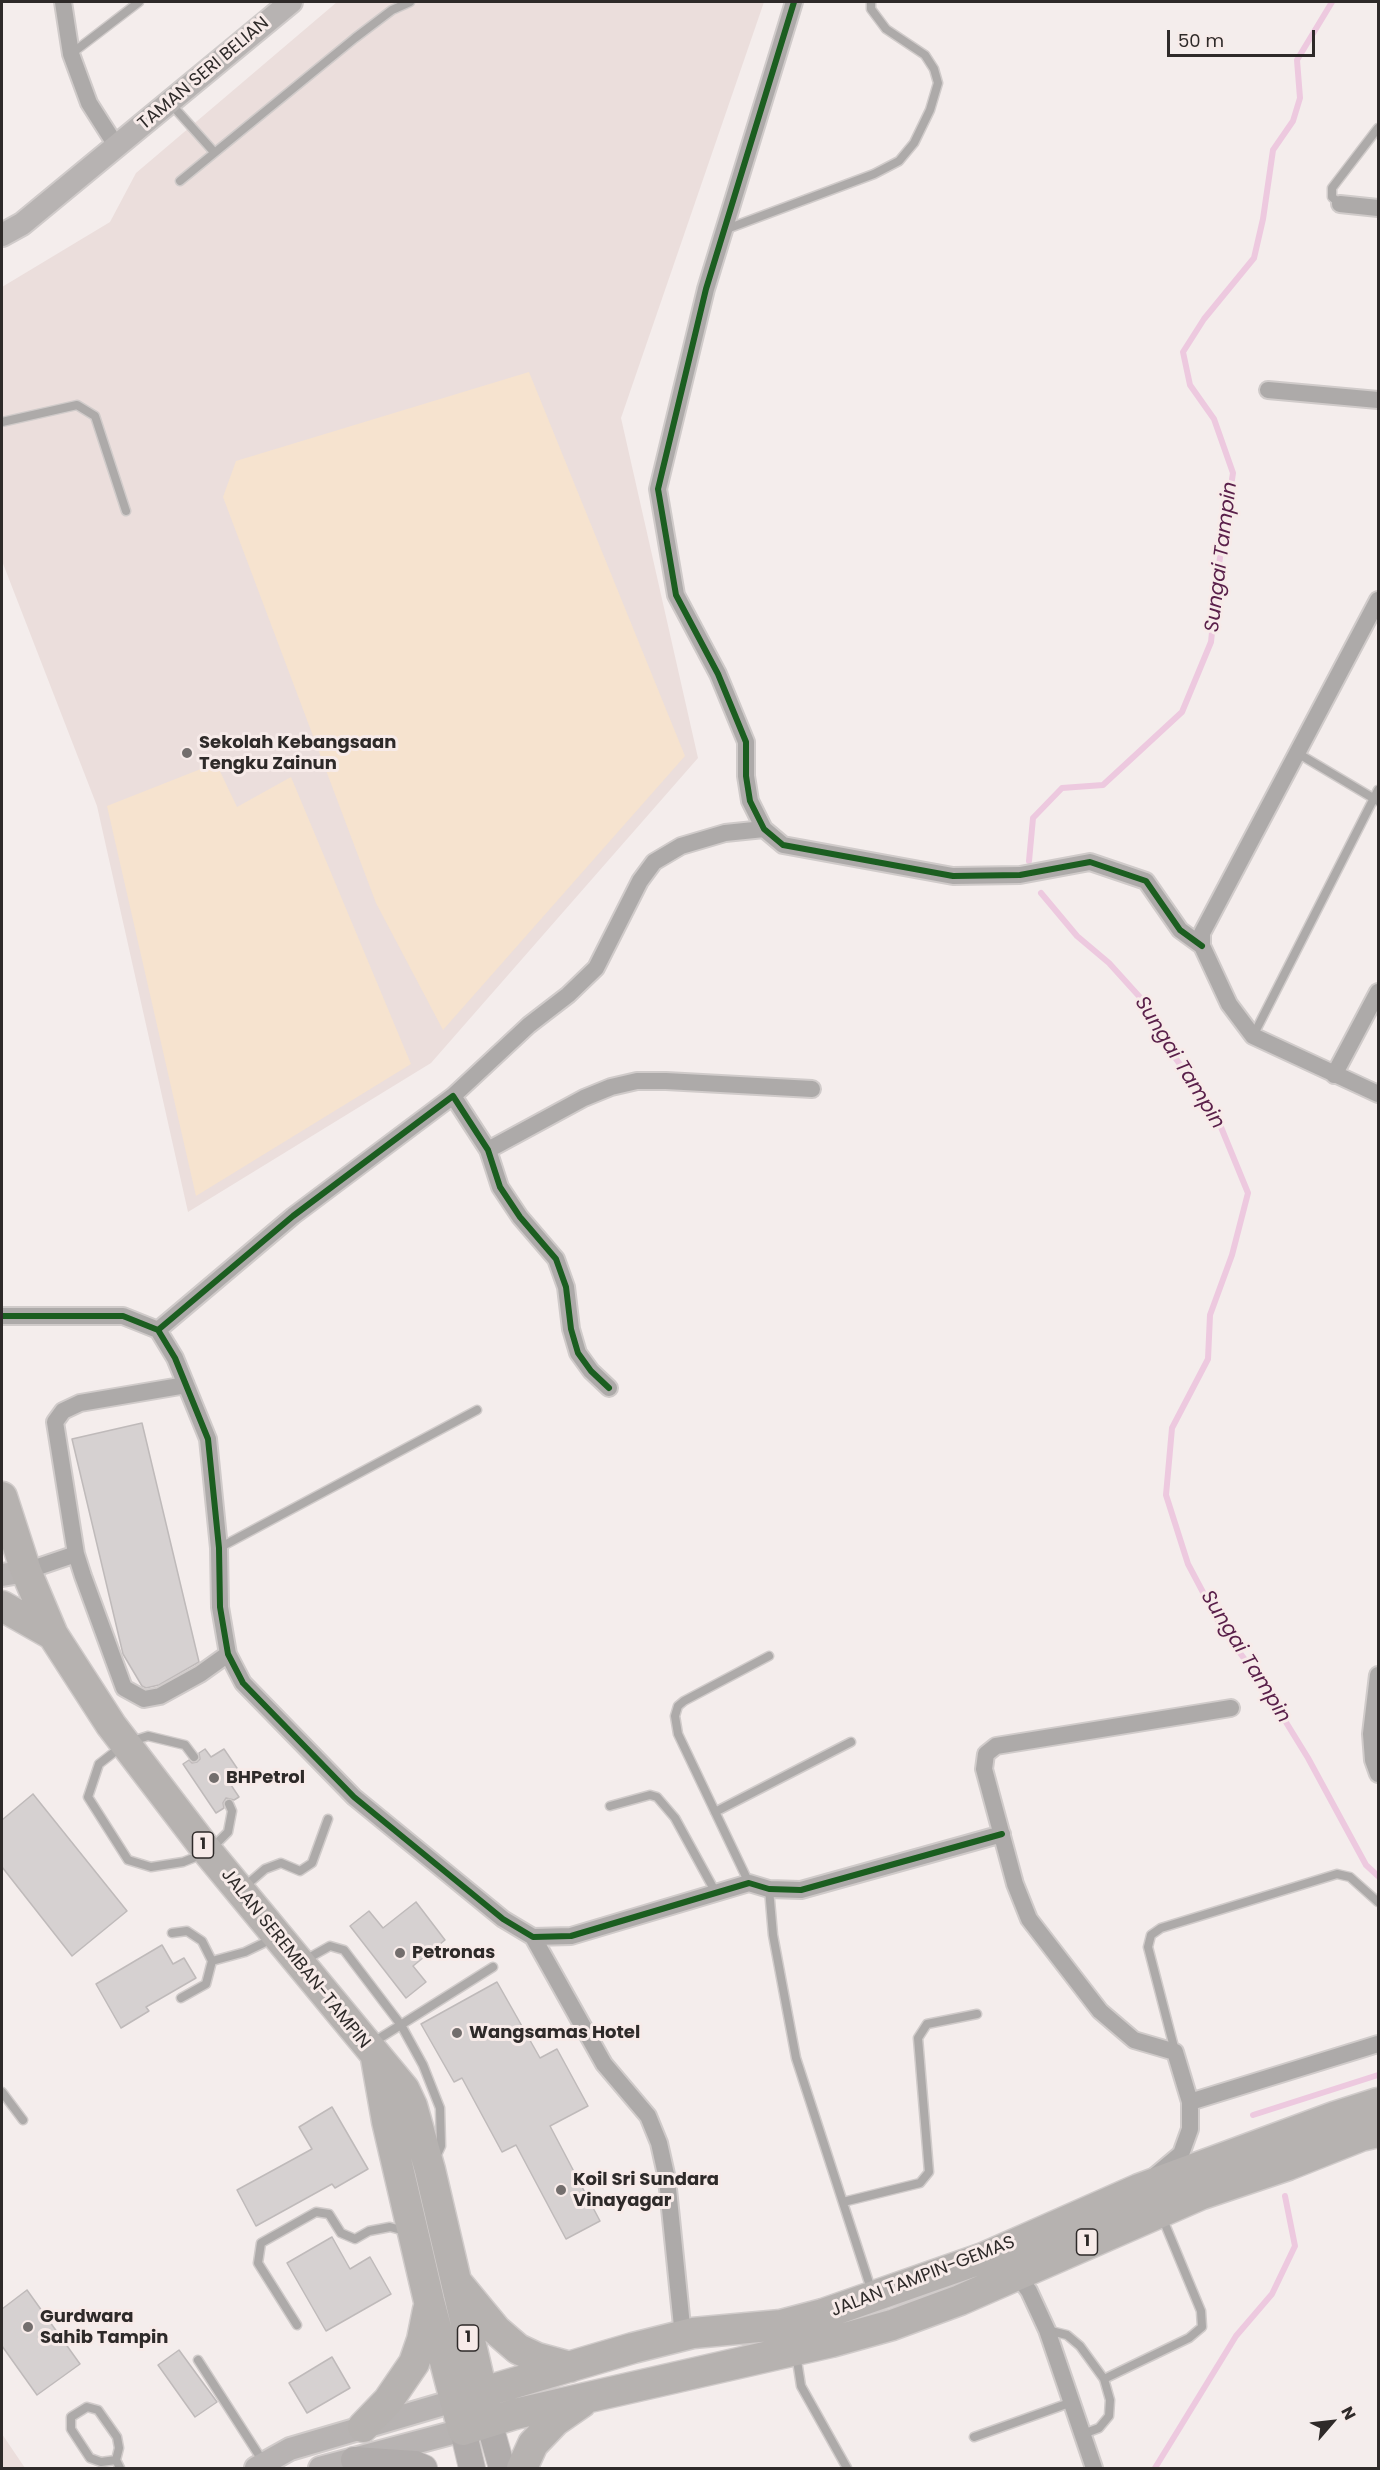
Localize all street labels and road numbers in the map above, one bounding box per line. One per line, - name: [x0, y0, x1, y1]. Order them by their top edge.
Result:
- street label: TAMAN SERI BELIAN: [134, 13, 274, 135]
- road number: 1: [192, 1832, 214, 1858]
- street label: JALAN SEREMBAN-TAMPIN: [216, 1865, 374, 2053]
- road number: 1: [1076, 2229, 1098, 2255]
- street label: JALAN TAMPIN-GEMAS: [828, 2232, 1018, 2322]
- road number: 1: [458, 2325, 478, 2351]

